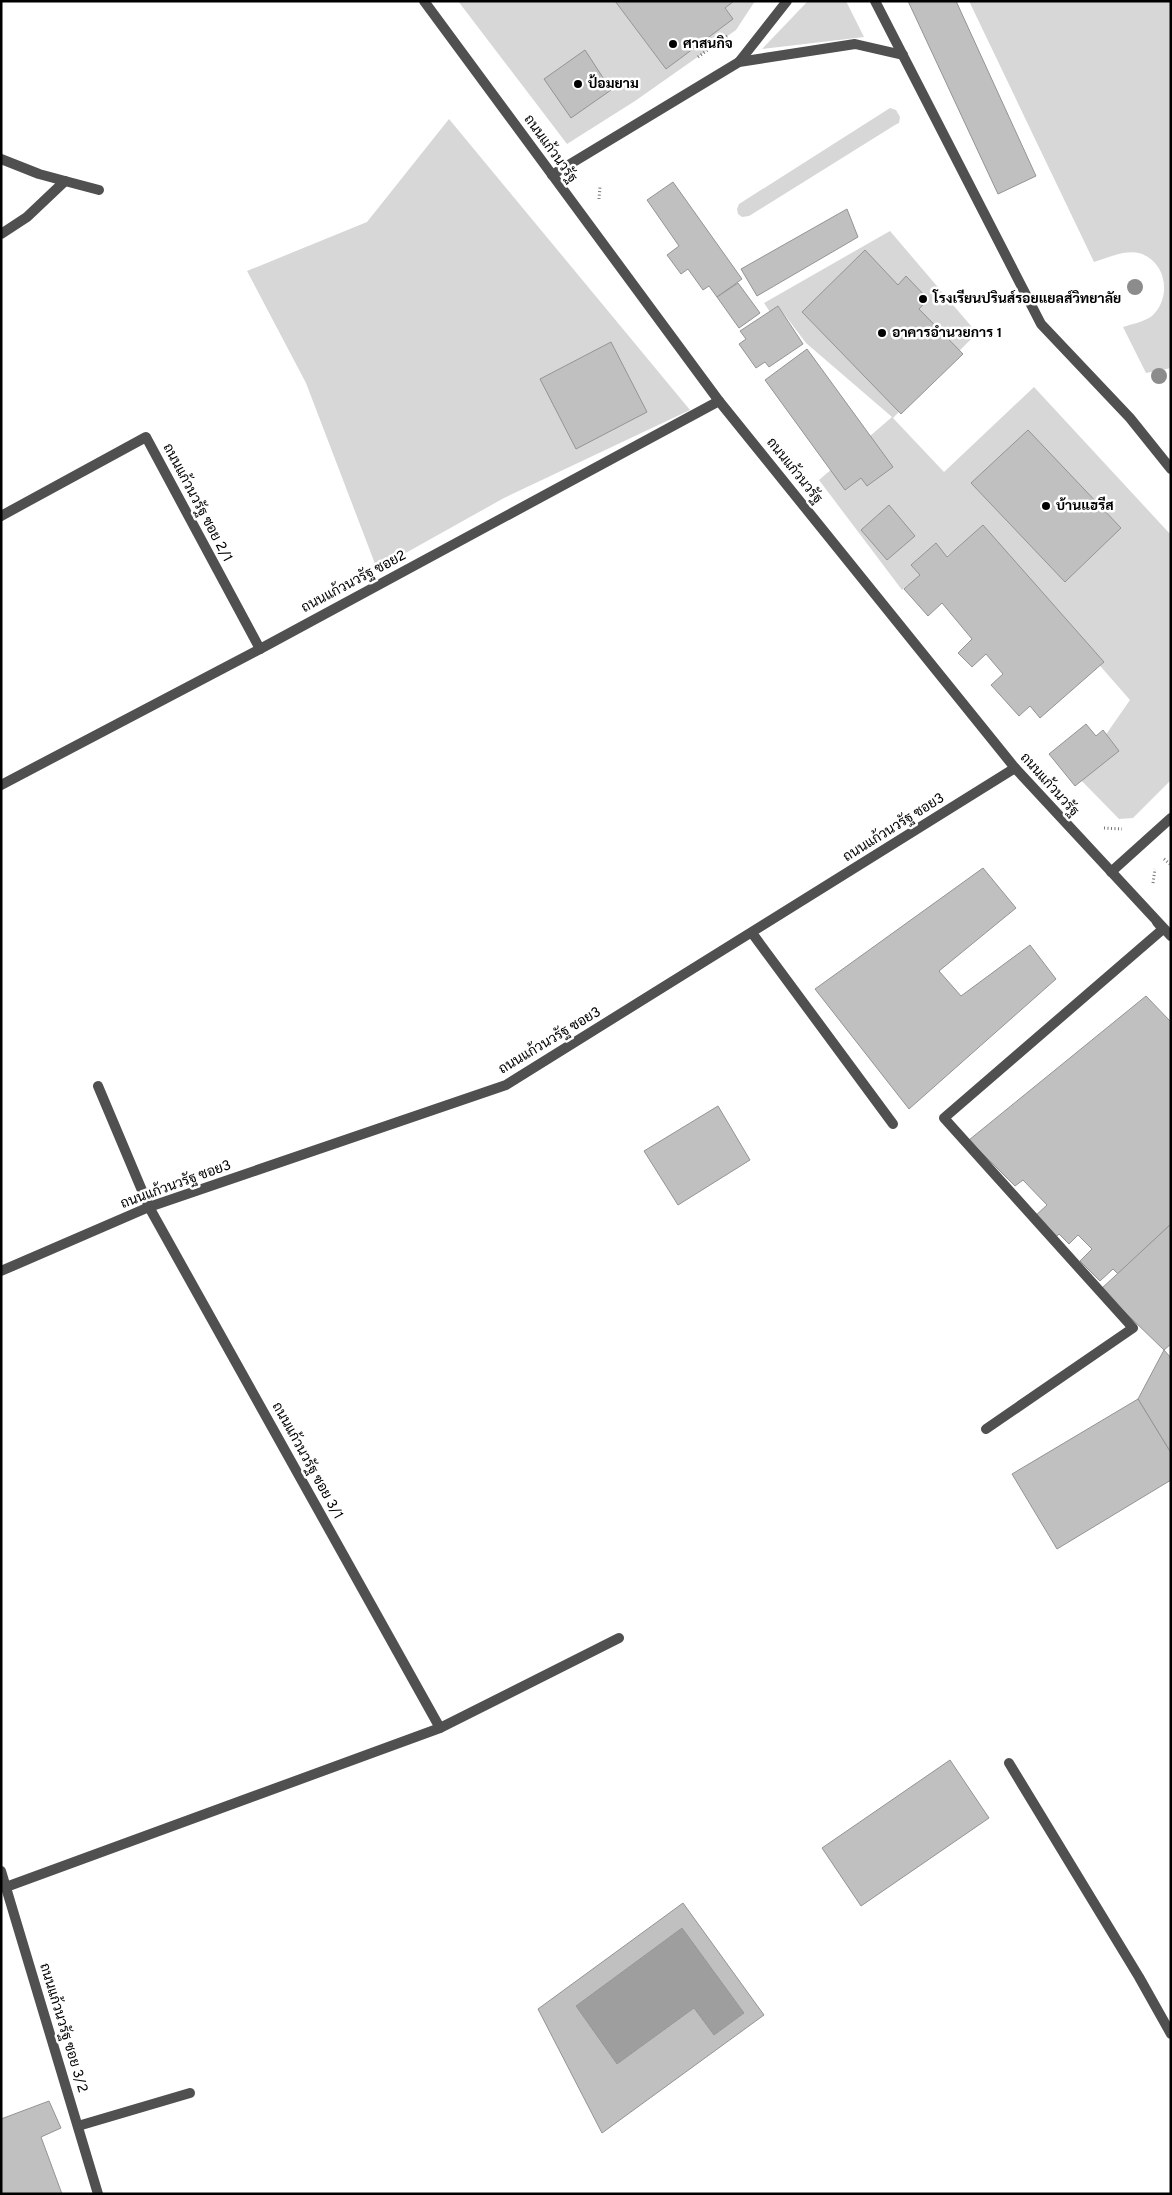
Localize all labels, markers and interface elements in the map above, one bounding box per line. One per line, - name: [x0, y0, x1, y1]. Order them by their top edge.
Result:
- place label: ศาสนกิจ: [683, 35, 733, 53]
- marker: ศาสนกิจ: [667, 38, 679, 50]
- place label: ป้อมยาม: [588, 74, 639, 93]
- marker: ป้อมยาม: [572, 78, 584, 90]
- street label: ถนนแก้วนวรัฐ: [520, 111, 582, 186]
- place label: โรงเรียนปรินส์รอยแยลส์วิทยาลัย: [932, 289, 1121, 308]
- marker: โรงเรียนปรินส์รอยแยลส์วิทยาลัย: [917, 293, 929, 305]
- place label: อาคารอำนวยการ 1: [892, 325, 1002, 342]
- marker: อาคารอำนวยการ 1: [876, 327, 888, 339]
- street label: ถนนแก้วนวรัฐ: [762, 433, 827, 507]
- street label: ถนนแก้วนวรัฐ ซอย 2/1: [159, 440, 237, 565]
- place label: บ้านแฮรีส: [1056, 496, 1114, 515]
- marker: บ้านแฮรีส: [1040, 500, 1052, 512]
- street label: ถนนแก้วนวรัฐ ซอย2: [298, 545, 409, 617]
- street label: ถนนแก้วนวรัฐ: [1016, 748, 1083, 820]
- street label: ถนนแก้วนวรัฐ ซอย3: [839, 788, 948, 866]
- street label: ถนนแก้วนวรัฐ ซอย3: [495, 1002, 604, 1078]
- street label: ถนนแก้วนวรัฐ ซอย3: [118, 1155, 234, 1213]
- street label: ถนนแก้วนวรัฐ ซอย 3/1: [268, 1399, 348, 1523]
- street label: ถนนแก้วนวรัฐ ซอย 3/2: [35, 1961, 93, 2095]

